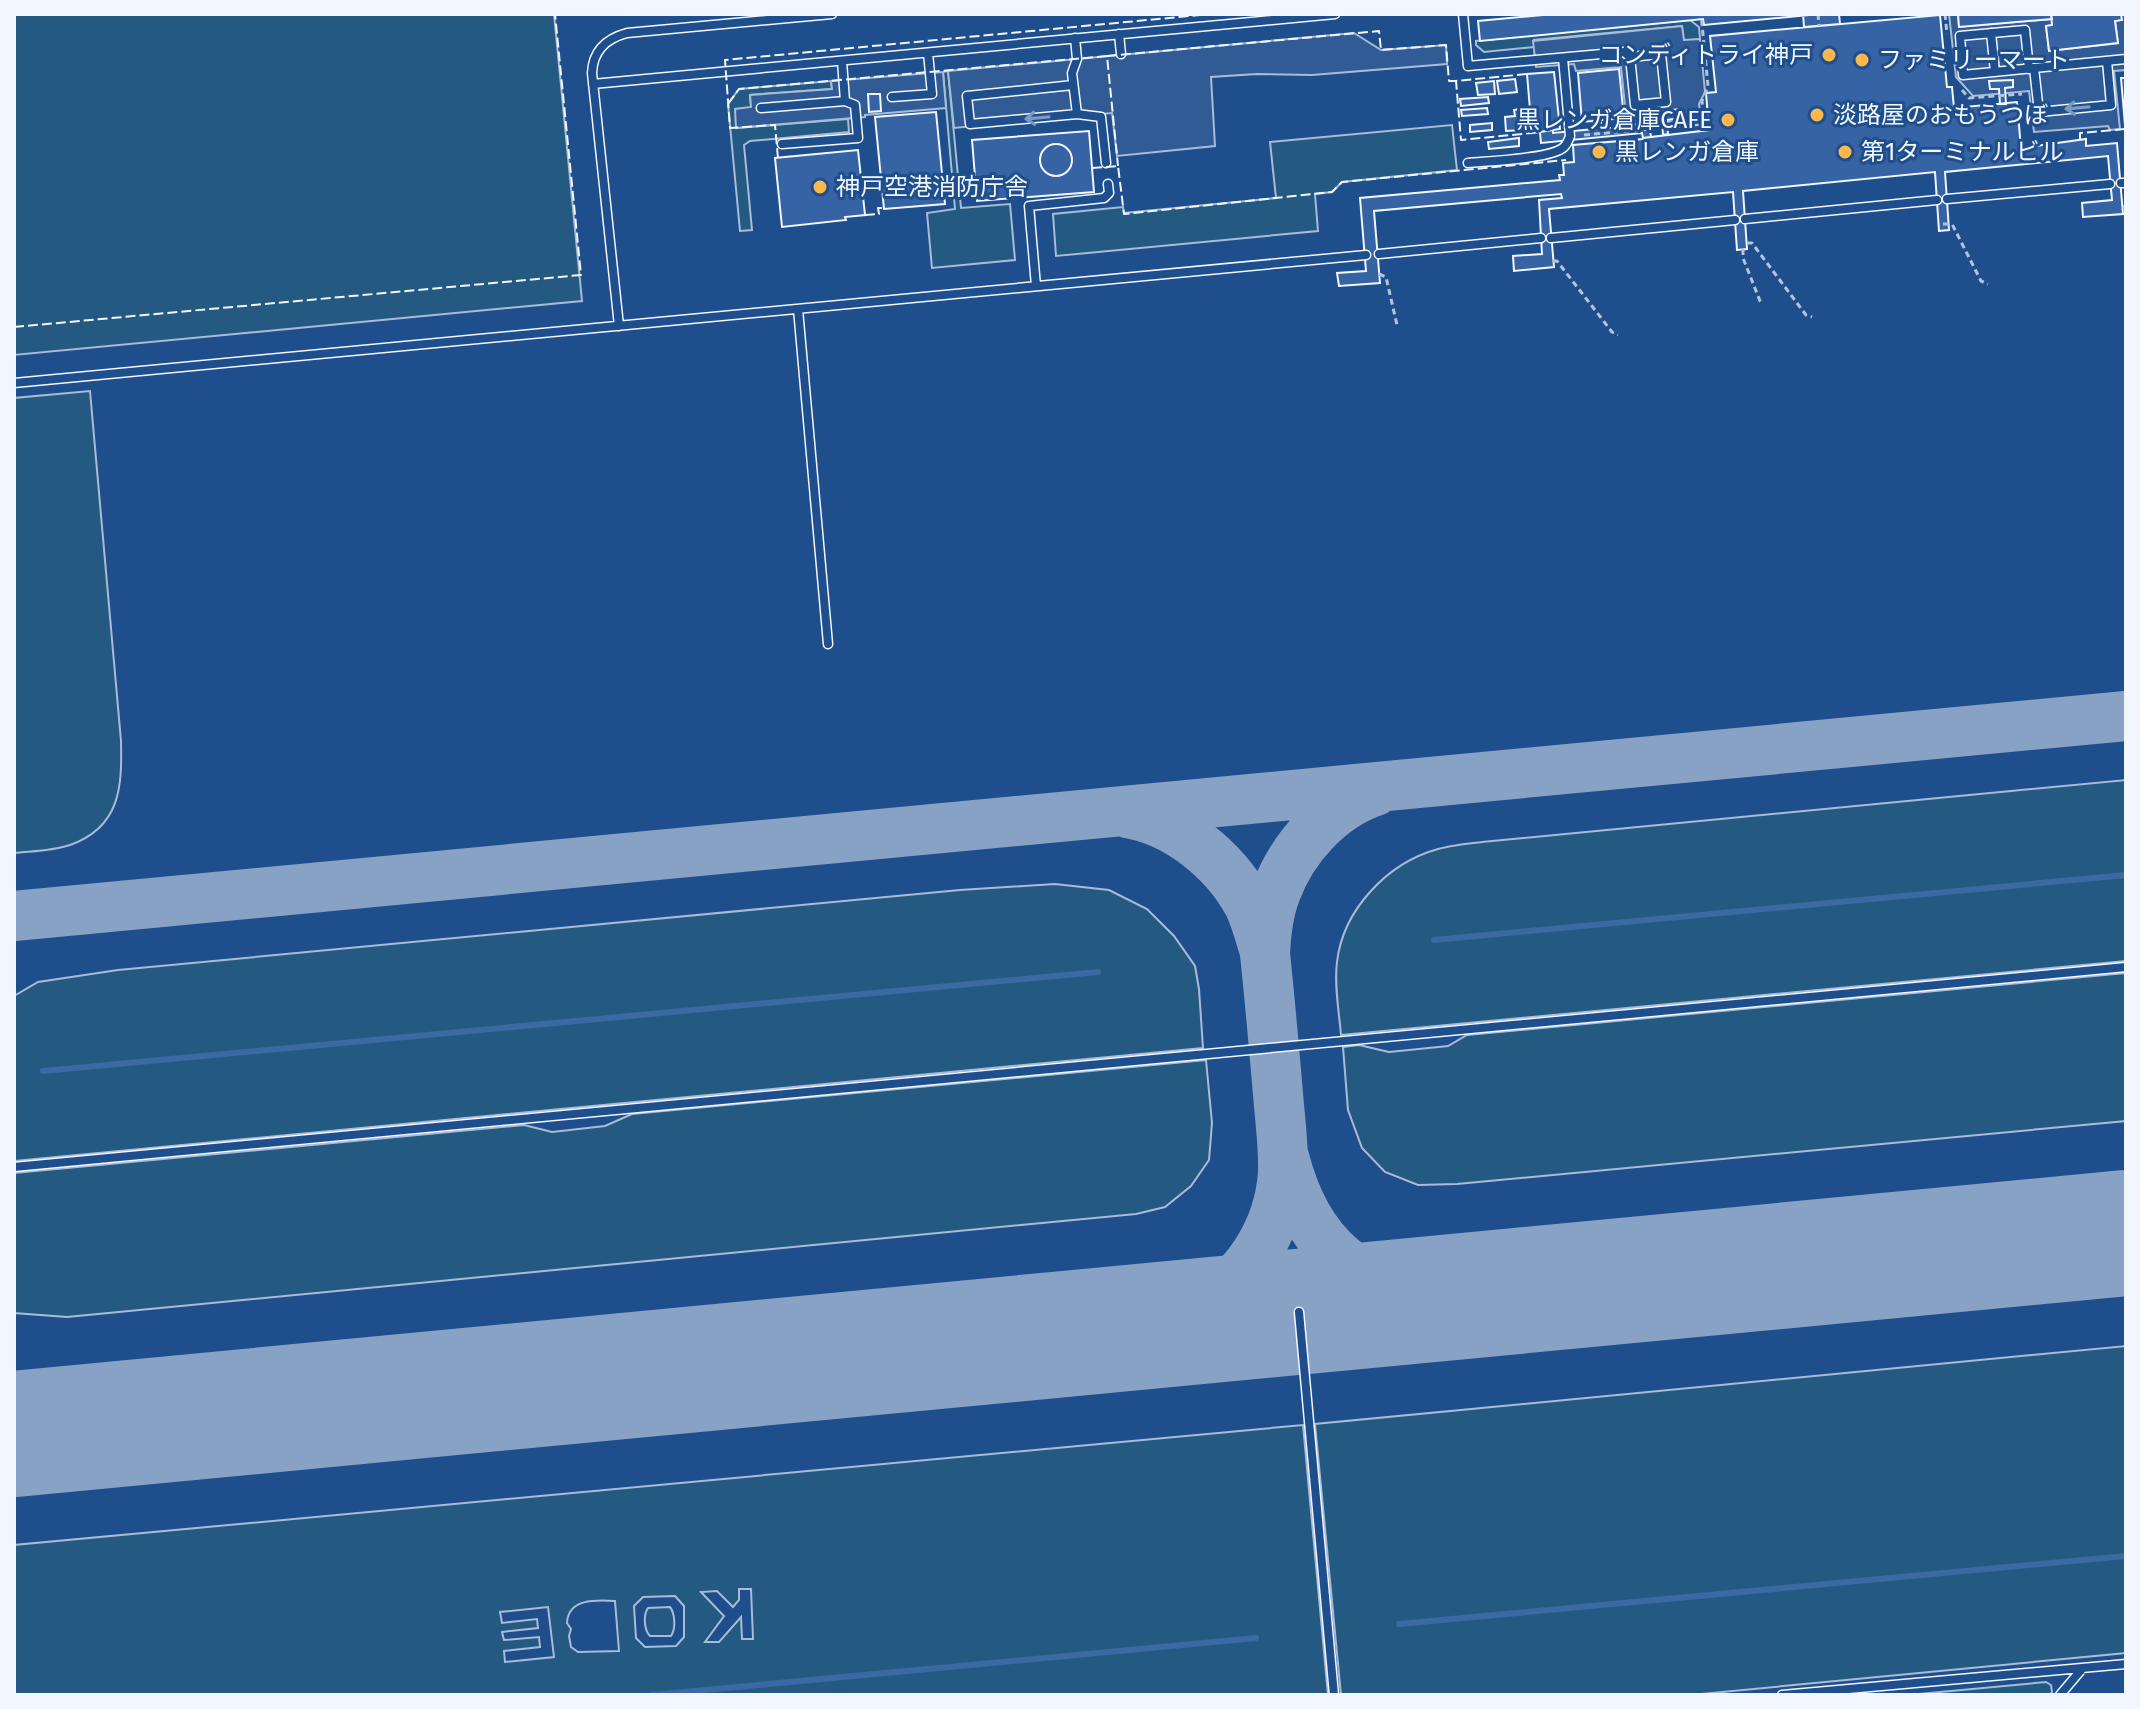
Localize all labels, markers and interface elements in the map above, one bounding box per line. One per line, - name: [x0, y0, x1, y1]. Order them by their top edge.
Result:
- place label: コンディトライ神戸: [1599, 41, 1813, 69]
- marker: コンディトライ神戸: [1820, 46, 1838, 64]
- place label: ファミリーマート: [1878, 46, 2070, 74]
- marker: ファミリーマート: [1853, 51, 1871, 69]
- place label: 淡路屋のおもうつぼ: [1833, 101, 2048, 129]
- one-way arrow: [2064, 101, 2091, 116]
- place label: 黒レンガ倉庫CAFE: [1516, 106, 1712, 134]
- marker: 淡路屋のおもうつぼ: [1808, 106, 1826, 124]
- one-way arrow: [1025, 110, 1051, 125]
- marker: 黒レンガ倉庫CAFE: [1719, 111, 1737, 129]
- place label: 黒レンガ倉庫: [1615, 138, 1759, 166]
- place label: 第1ターミナルビル: [1861, 138, 2063, 166]
- marker: 黒レンガ倉庫: [1590, 143, 1608, 161]
- marker: 第1ターミナルビル: [1836, 143, 1854, 161]
- place label: 神戸空港消防庁舎: [836, 173, 1028, 201]
- marker: 神戸空港消防庁舎: [811, 178, 829, 196]

